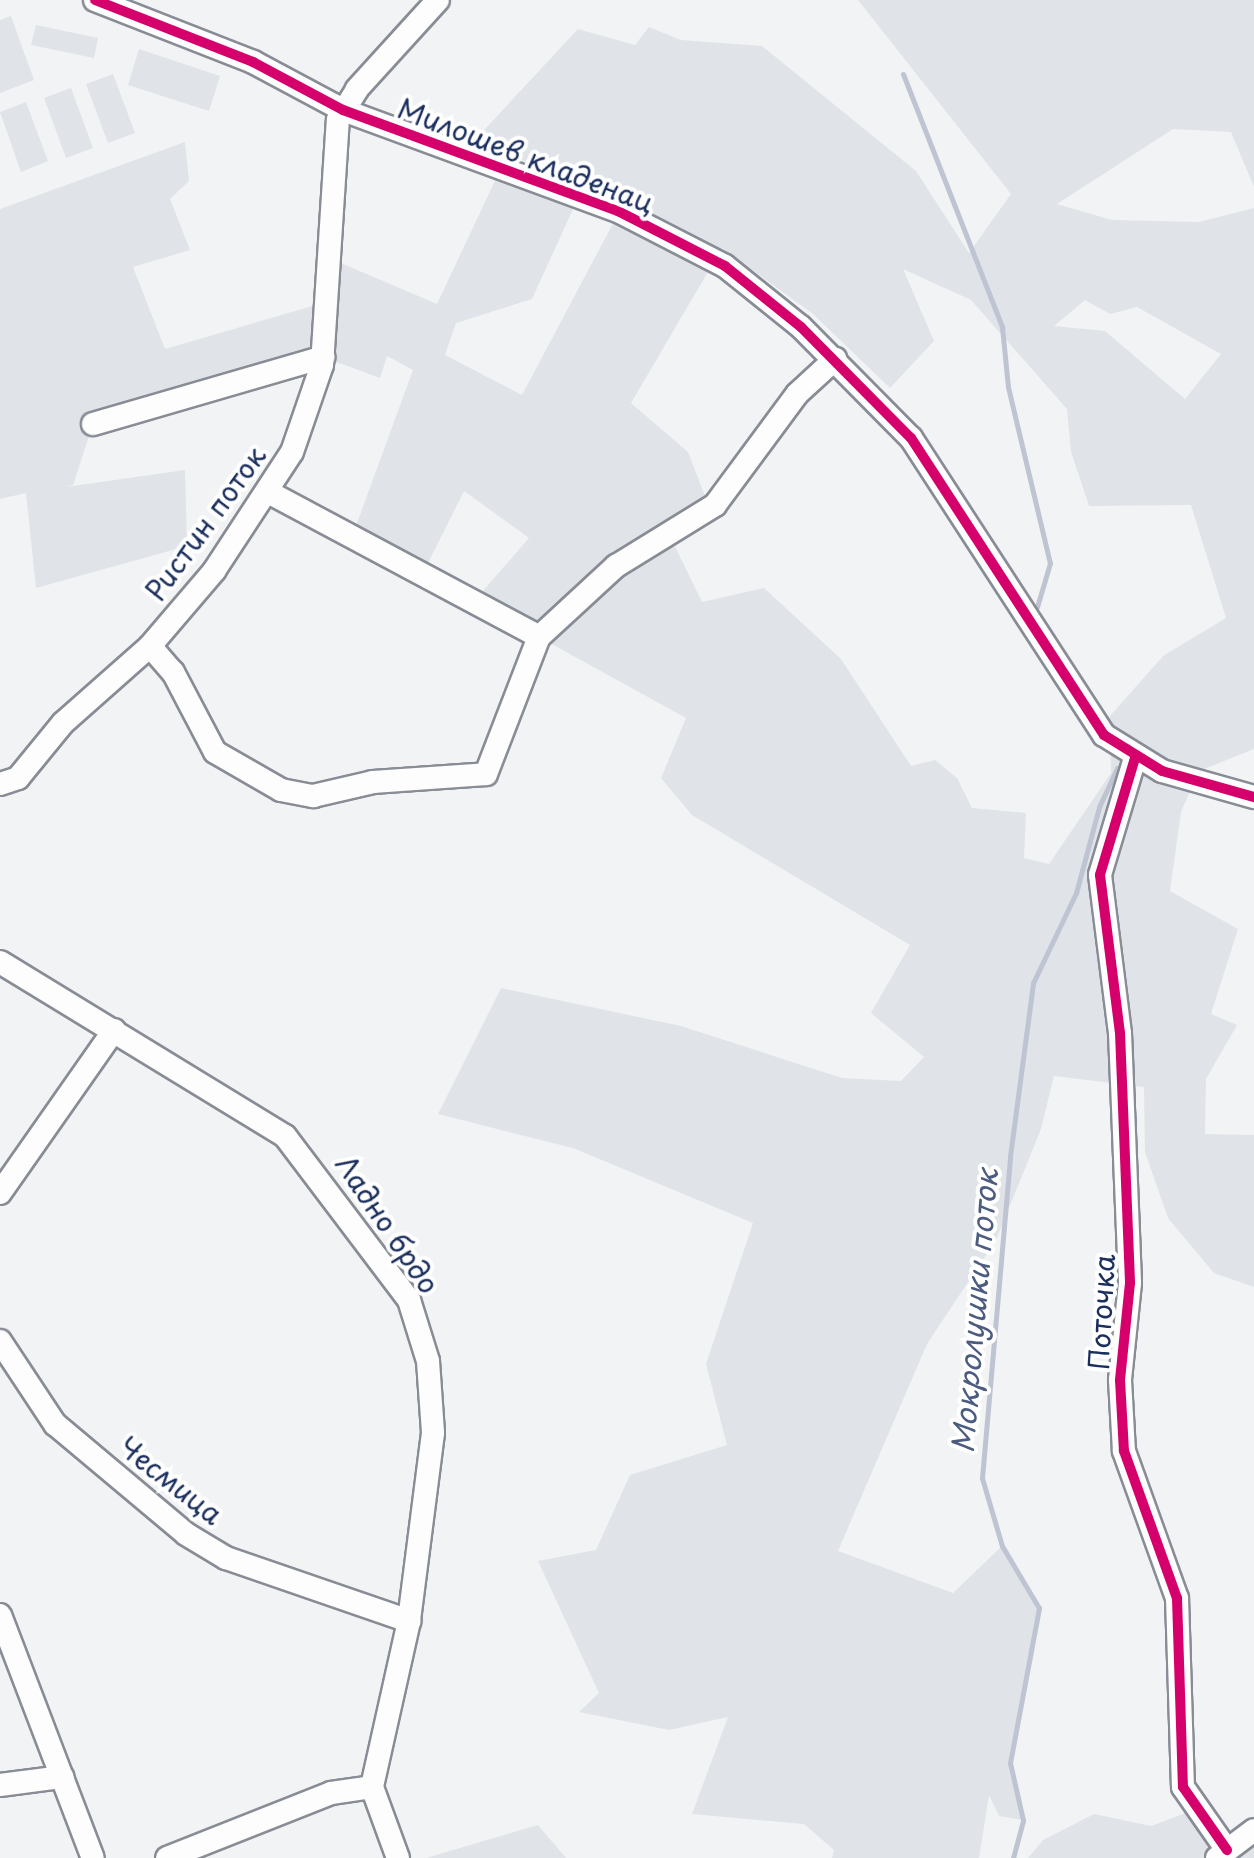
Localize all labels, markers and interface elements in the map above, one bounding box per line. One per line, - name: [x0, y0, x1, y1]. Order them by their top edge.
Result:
- street label: Милошев кладенац: [393, 91, 659, 219]
- street label: Ристин поток: [138, 440, 272, 606]
- street label: Ладно брдо: [329, 1148, 447, 1300]
- water label: Мокролушки поток: [944, 1167, 1004, 1455]
- street label: Поточка: [1081, 1253, 1121, 1371]
- street label: Чесмица: [112, 1429, 230, 1531]

